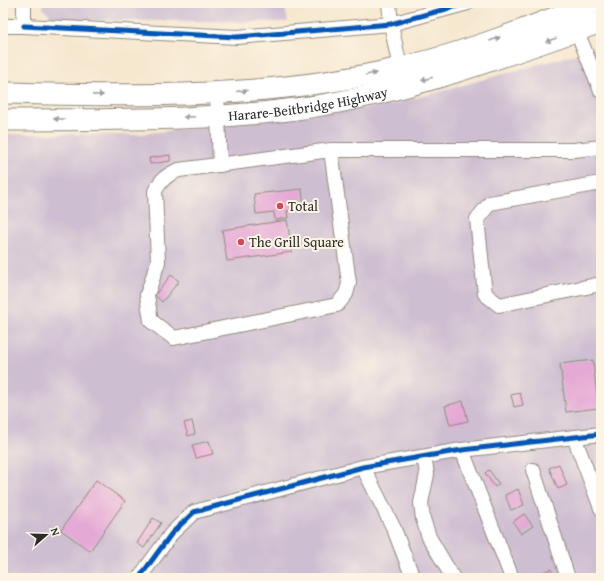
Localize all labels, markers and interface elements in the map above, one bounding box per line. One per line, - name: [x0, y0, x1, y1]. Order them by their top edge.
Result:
- one-way arrow: [490, 35, 502, 41]
- one-way arrow: [545, 37, 557, 43]
- one-way arrow: [364, 71, 377, 77]
- one-way arrow: [421, 76, 433, 82]
- street label: Harare-Beitbridge Highway: [228, 82, 390, 126]
- one-way arrow: [236, 88, 248, 95]
- one-way arrow: [92, 92, 105, 98]
- one-way arrow: [183, 113, 195, 120]
- one-way arrow: [52, 116, 65, 122]
- place label: Total: [288, 196, 318, 216]
- marker: Total: [275, 201, 285, 211]
- place label: The Grill Square: [249, 232, 344, 252]
- marker: The Grill Square: [236, 237, 246, 247]
- north arrow: [26, 515, 66, 555]
- text: N: [47, 525, 64, 538]

